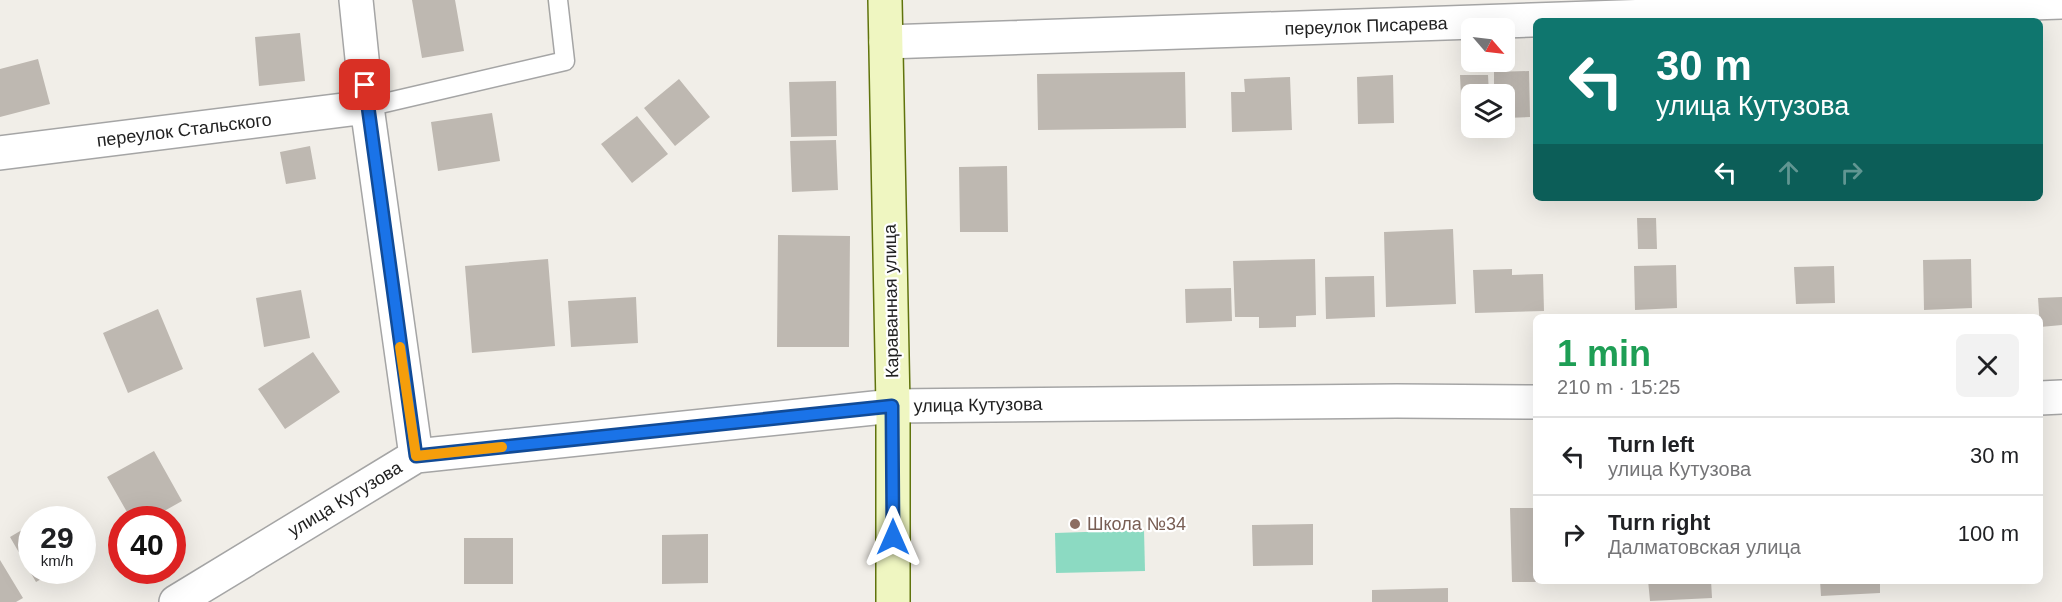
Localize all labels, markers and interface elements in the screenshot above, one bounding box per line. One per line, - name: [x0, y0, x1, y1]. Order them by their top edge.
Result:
- street label: переулок Писарева: [1284, 13, 1449, 39]
- north arrow: [1461, 18, 1515, 72]
- map controls: [1461, 18, 1515, 138]
- icon: left: [1557, 42, 1635, 120]
- text: 30 m: [1656, 42, 1752, 89]
- pin: [339, 59, 390, 110]
- icon: arrive: [348, 68, 381, 101]
- button: layers: [1461, 84, 1515, 138]
- text: улица Кутузова: [1656, 91, 1849, 121]
- street label: переулок Стальского: [95, 109, 273, 151]
- icon: left: [1709, 156, 1742, 189]
- icon: ahead: [1772, 156, 1805, 189]
- icon: right: [1835, 156, 1868, 189]
- street label: Караванная улица: [880, 223, 902, 378]
- text: 1 min: [1557, 333, 1651, 374]
- button: close: [1956, 334, 2019, 397]
- text: 210 m · 15:25: [1557, 376, 1680, 398]
- street label: улица Кутузова: [913, 394, 1044, 416]
- text: Turn left: [1608, 432, 1694, 457]
- icon: left: [1557, 440, 1590, 473]
- text: 30 m: [1970, 443, 2019, 468]
- street label: улица Кутузова: [285, 457, 406, 541]
- text: улица Кутузова: [1608, 458, 1751, 480]
- position arrow: [861, 505, 925, 569]
- speed limit sign: 40: [108, 506, 186, 584]
- text: Turn right: [1608, 510, 1710, 535]
- place label: Школа №34: [1087, 514, 1186, 534]
- marker: Школа №34: [1068, 517, 1082, 531]
- icon: right: [1557, 518, 1590, 551]
- text: 29: [40, 521, 74, 554]
- text: 100 m: [1958, 521, 2019, 546]
- text: Далматовская улица: [1608, 536, 1801, 558]
- text: km/h: [41, 552, 73, 569]

